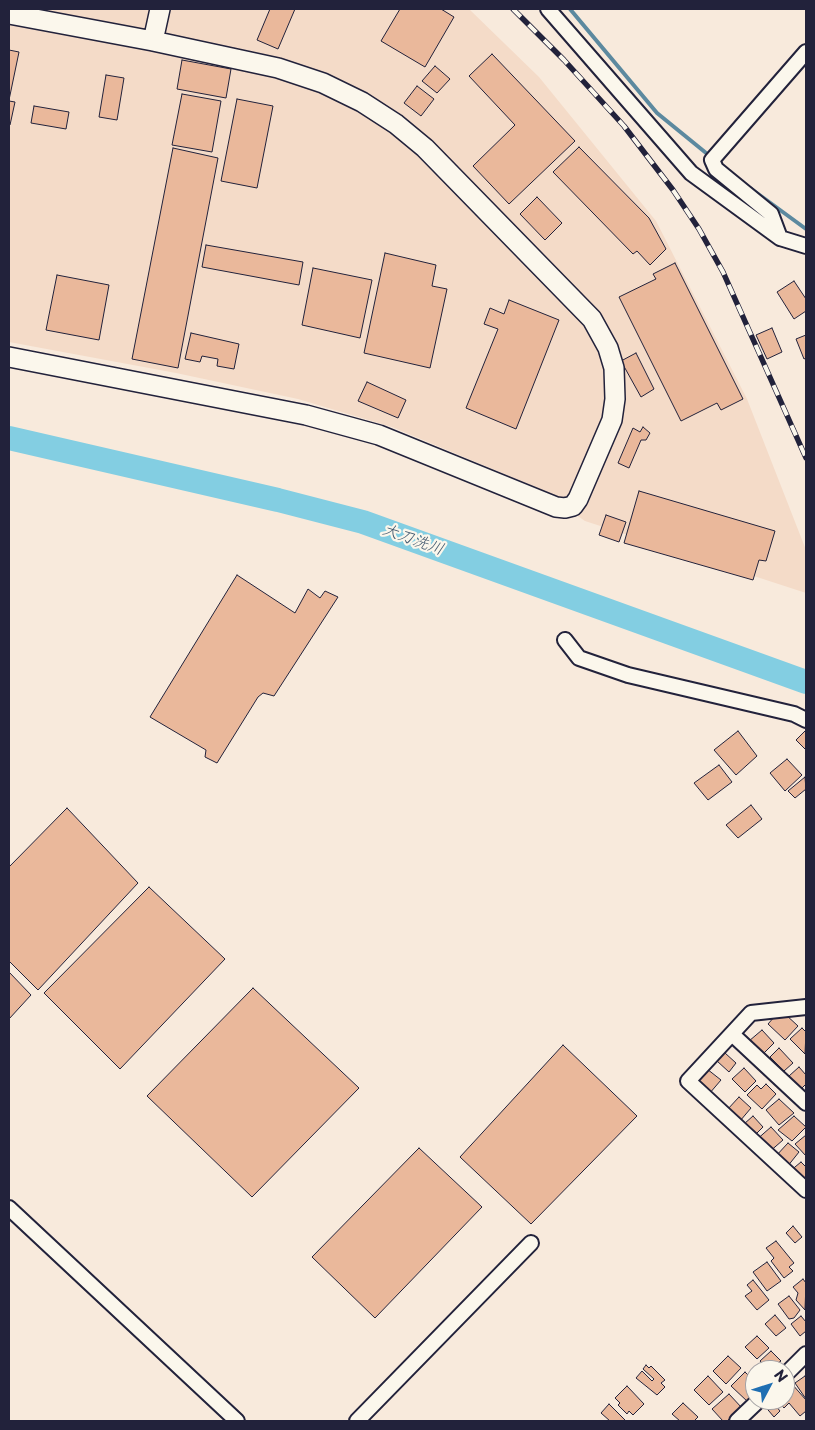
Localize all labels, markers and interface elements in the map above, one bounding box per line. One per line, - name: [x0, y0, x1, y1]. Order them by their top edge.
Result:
- water label: 大刀洗川: [380, 520, 446, 560]
- north arrow: [745, 1360, 795, 1410]
- text: N: [769, 1365, 793, 1387]

